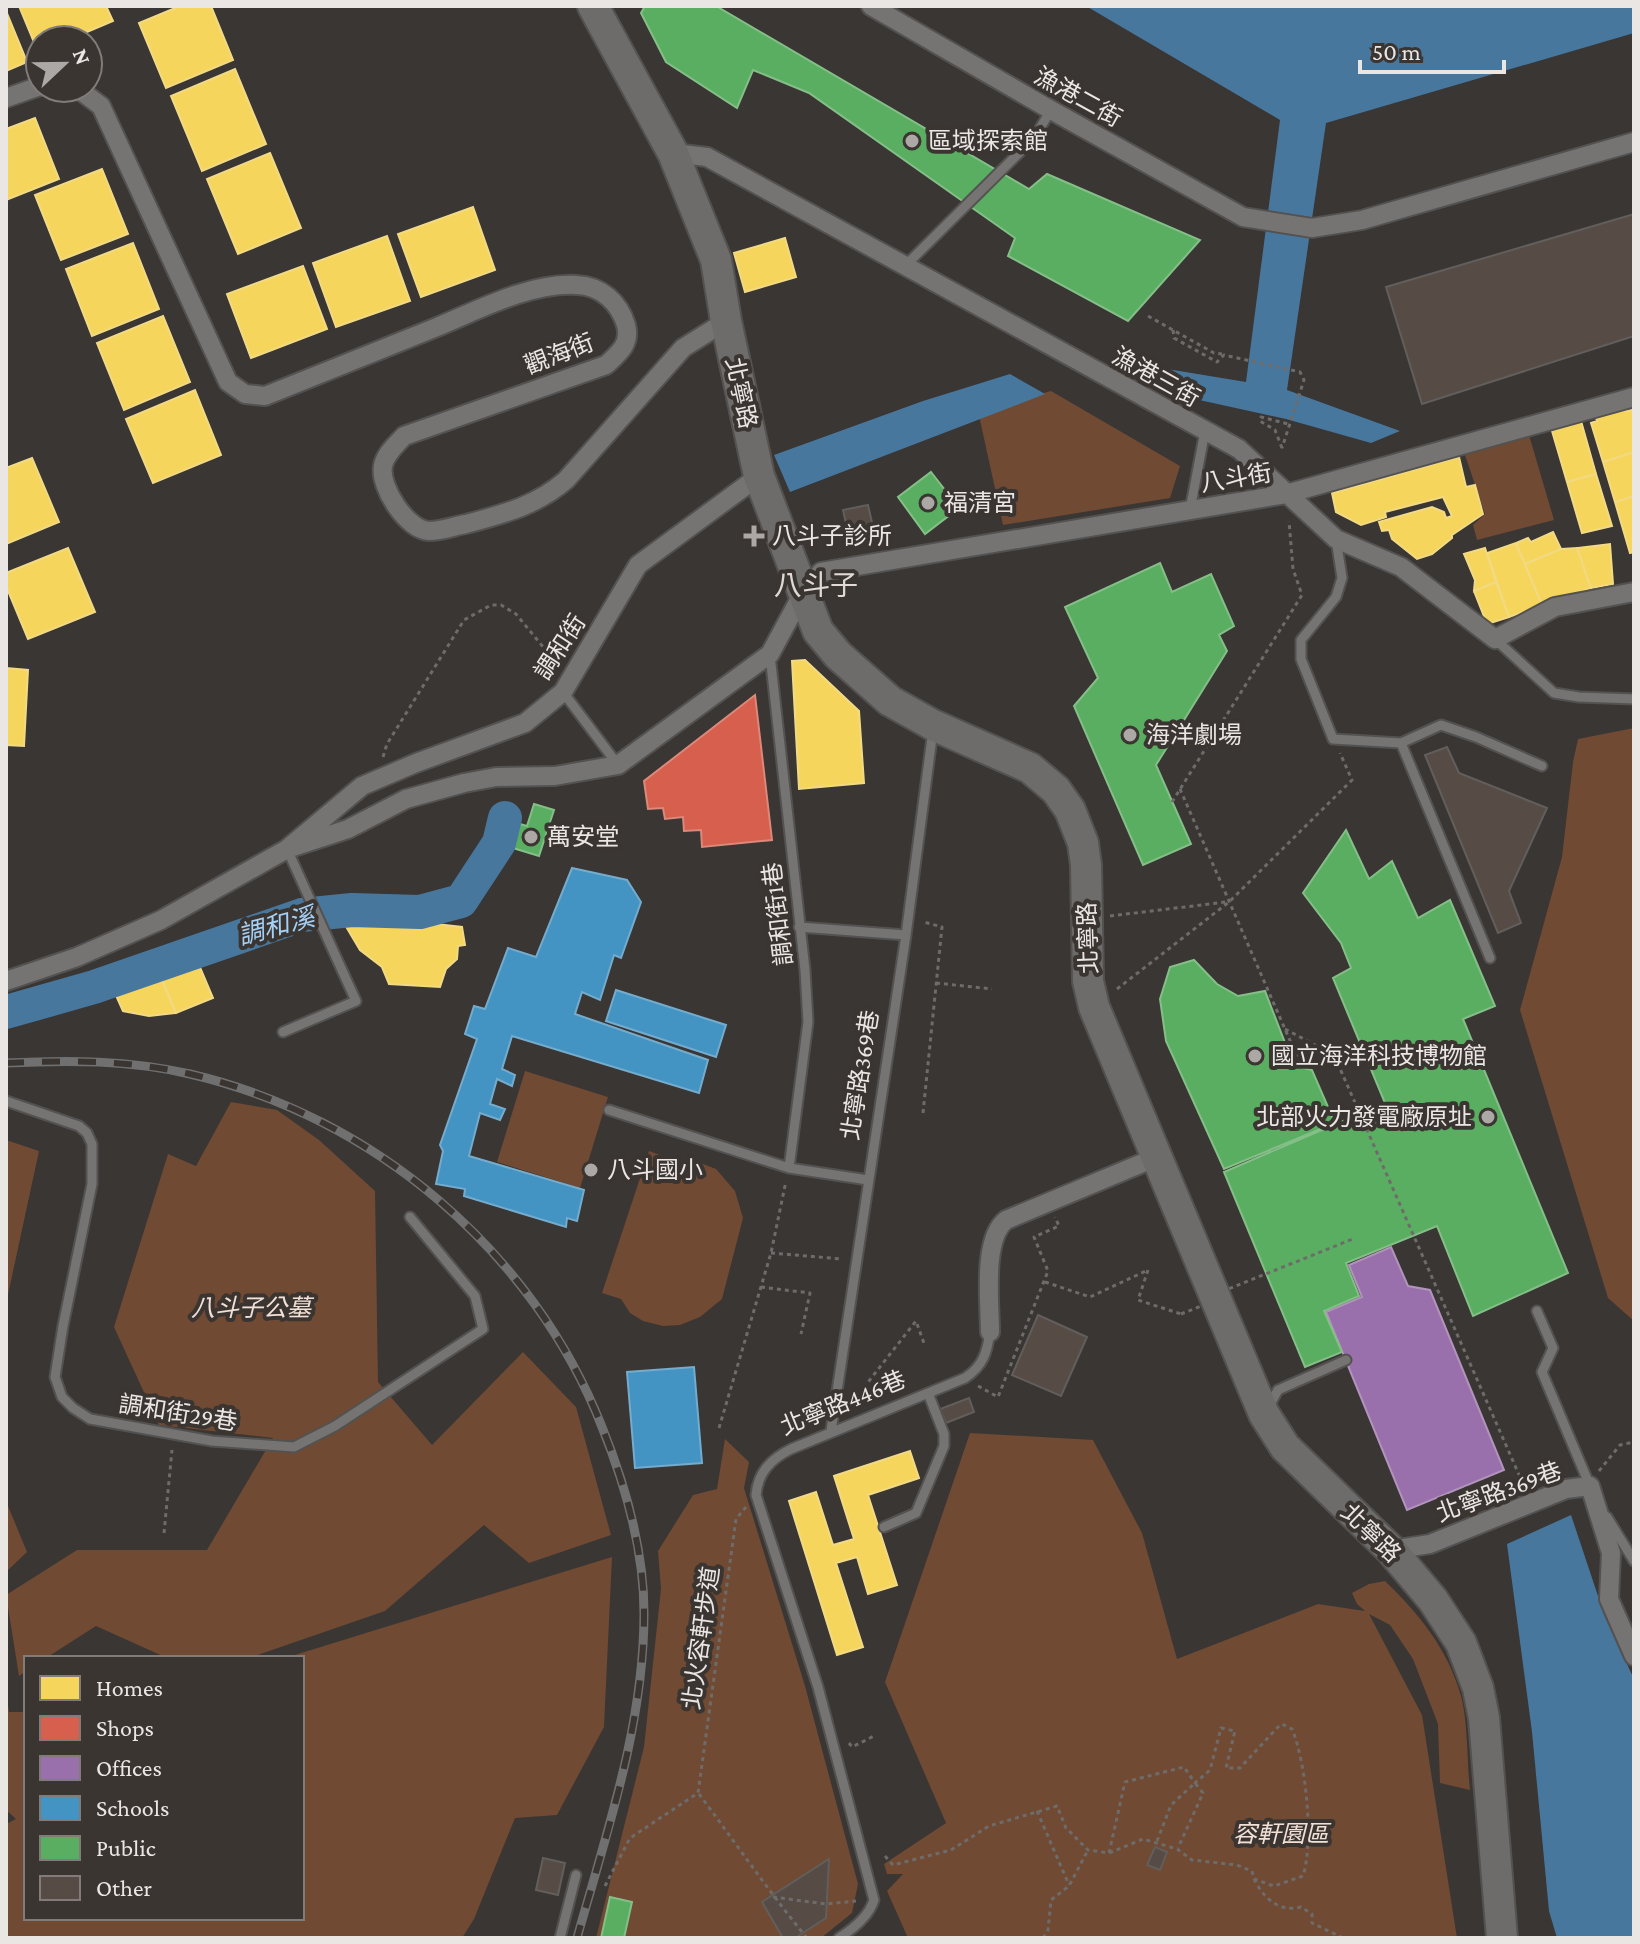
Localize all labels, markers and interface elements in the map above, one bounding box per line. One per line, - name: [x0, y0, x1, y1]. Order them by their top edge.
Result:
- north arrow: [24, 24, 104, 104]
- scale bar: [1360, 24, 1504, 74]
- text: 50 m: [1372, 38, 1421, 65]
- text: N: [68, 45, 96, 68]
- street label: 漁港二街: [1030, 61, 1127, 132]
- place label: 區域探索館: [928, 127, 1048, 154]
- marker: 區域探索館: [903, 132, 921, 150]
- street label: 觀海街: [520, 328, 597, 379]
- street label: 漁港三街: [1108, 341, 1205, 412]
- street label: 北寧路: [721, 355, 762, 431]
- street label: 八斗街: [1198, 459, 1274, 496]
- place label: 福清宮: [944, 489, 1016, 516]
- marker: 福清宮: [919, 494, 937, 512]
- place label: 八斗子診所: [772, 522, 892, 549]
- marker: 八斗子診所: [743, 525, 765, 547]
- district label: 八斗子: [774, 570, 858, 601]
- street label: 調和街: [529, 609, 591, 684]
- place label: 海洋劇場: [1146, 721, 1242, 748]
- marker: 海洋劇場: [1121, 726, 1139, 744]
- place label: 萬安堂: [547, 823, 619, 850]
- marker: 萬安堂: [522, 828, 540, 846]
- street label: 調和街1巷: [758, 861, 797, 967]
- water label: 調和溪: [235, 901, 321, 951]
- street label: 北寧路: [1073, 902, 1102, 974]
- street label: 北寧路369巷: [836, 1008, 883, 1142]
- place label: 國立海洋科技博物館: [1271, 1042, 1487, 1069]
- marker: 國立海洋科技博物館: [1246, 1047, 1264, 1065]
- place label: 北部火力發電廠原址: [1256, 1103, 1472, 1130]
- marker: 北部火力發電廠原址: [1479, 1108, 1497, 1126]
- place label: 八斗國小: [607, 1156, 703, 1183]
- marker: 八斗國小: [582, 1161, 600, 1179]
- park label: 八斗子公墓: [191, 1294, 315, 1321]
- street label: 北寧路446巷: [776, 1365, 909, 1440]
- street label: 調和街29巷: [117, 1390, 239, 1435]
- street label: 北寧路369巷: [1433, 1456, 1565, 1527]
- street label: 北寧路: [1336, 1498, 1407, 1567]
- street label: 北火容軒步道: [677, 1565, 724, 1711]
- legend: [24, 1656, 304, 1920]
- text: Homes: [96, 1674, 163, 1701]
- text: Shops: [96, 1714, 154, 1741]
- text: Offices: [96, 1754, 162, 1781]
- text: Schools: [96, 1794, 170, 1821]
- park label: 容軒園區: [1233, 1820, 1332, 1847]
- text: Public: [96, 1834, 156, 1861]
- text: Other: [96, 1874, 152, 1901]

